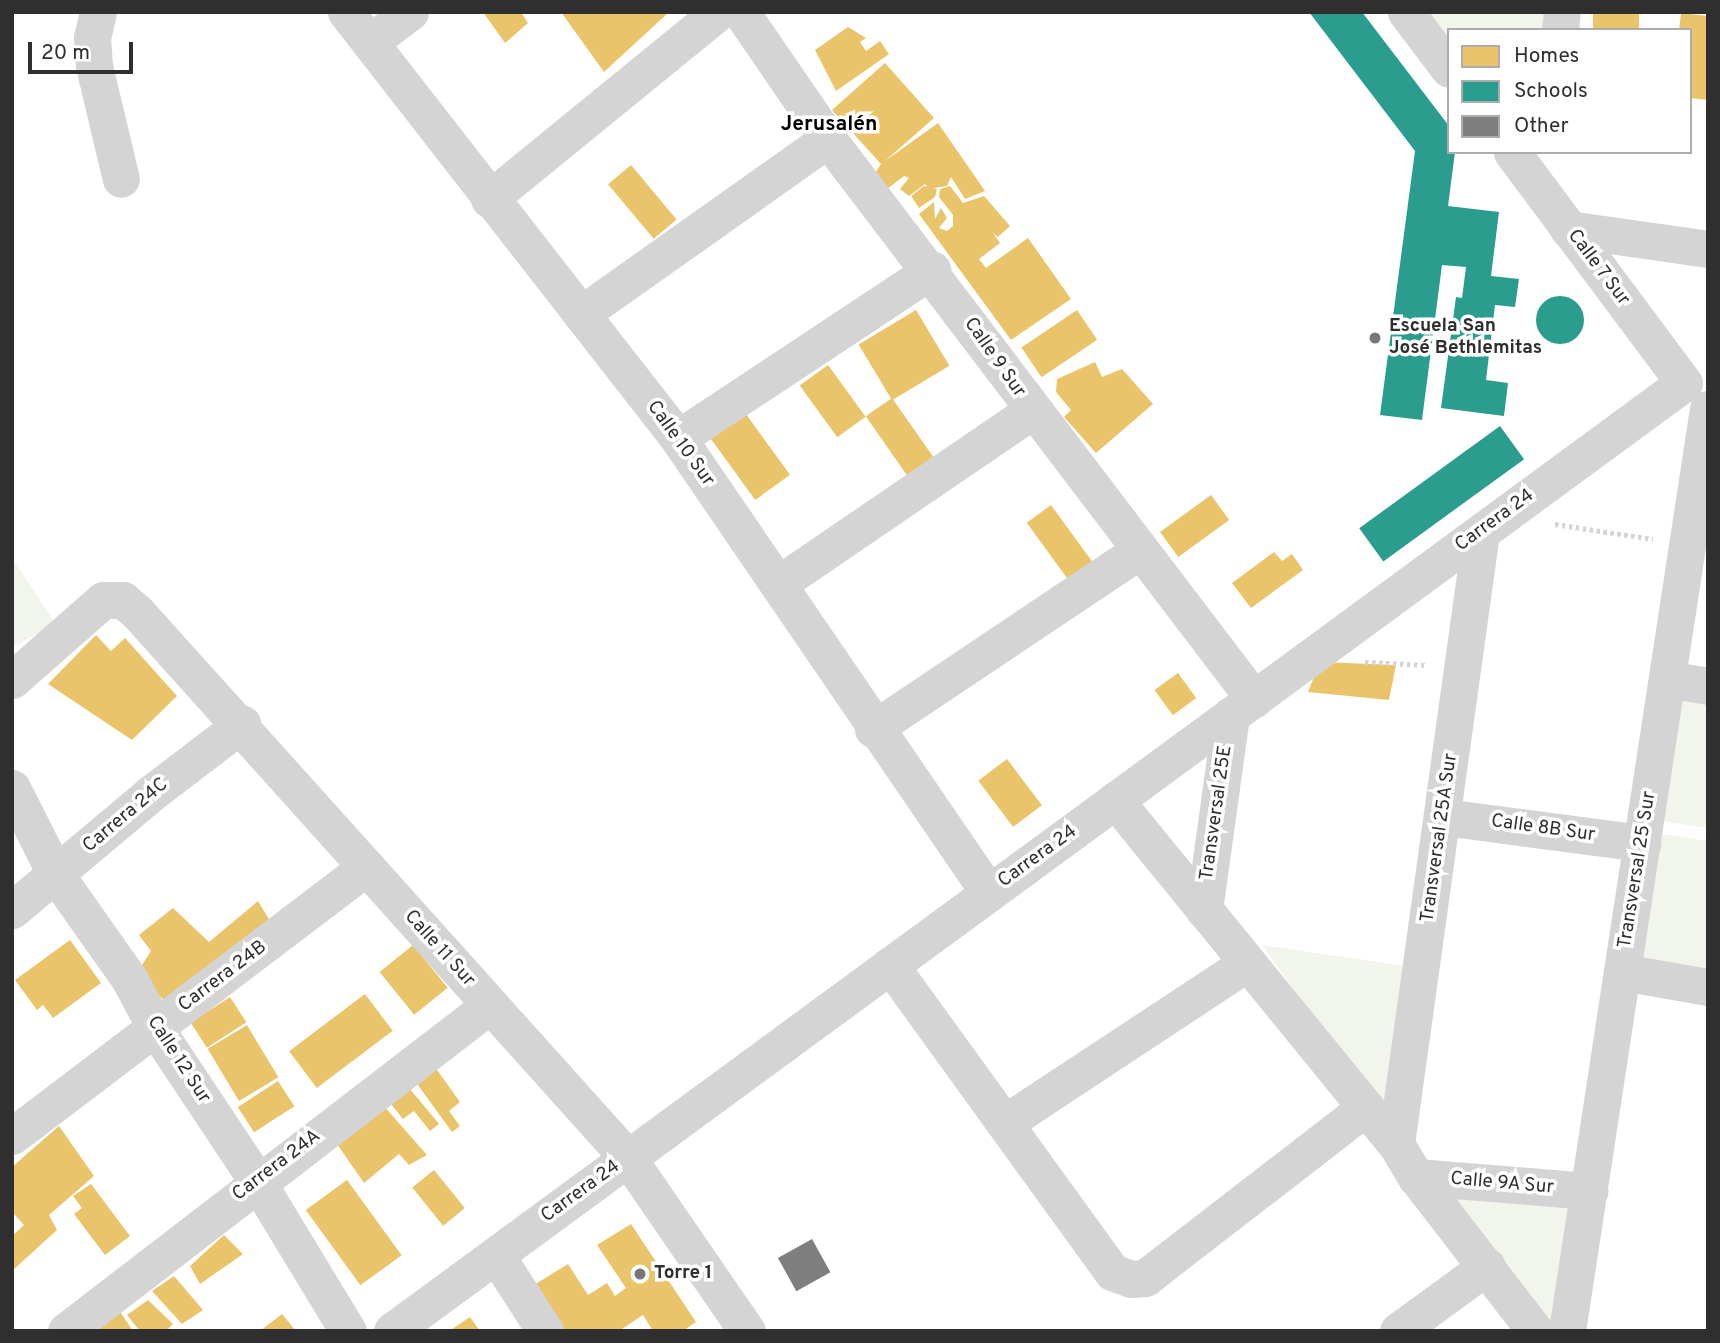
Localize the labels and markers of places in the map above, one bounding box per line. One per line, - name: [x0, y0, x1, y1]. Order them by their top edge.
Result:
- place label: Escuela San José Bethlemitas: [1389, 316, 1542, 360]
- marker: Escuela San José Bethlemitas: [1367, 330, 1383, 346]
- place label: Torre 1: [654, 1263, 712, 1285]
- marker: Torre 1: [632, 1266, 648, 1282]

